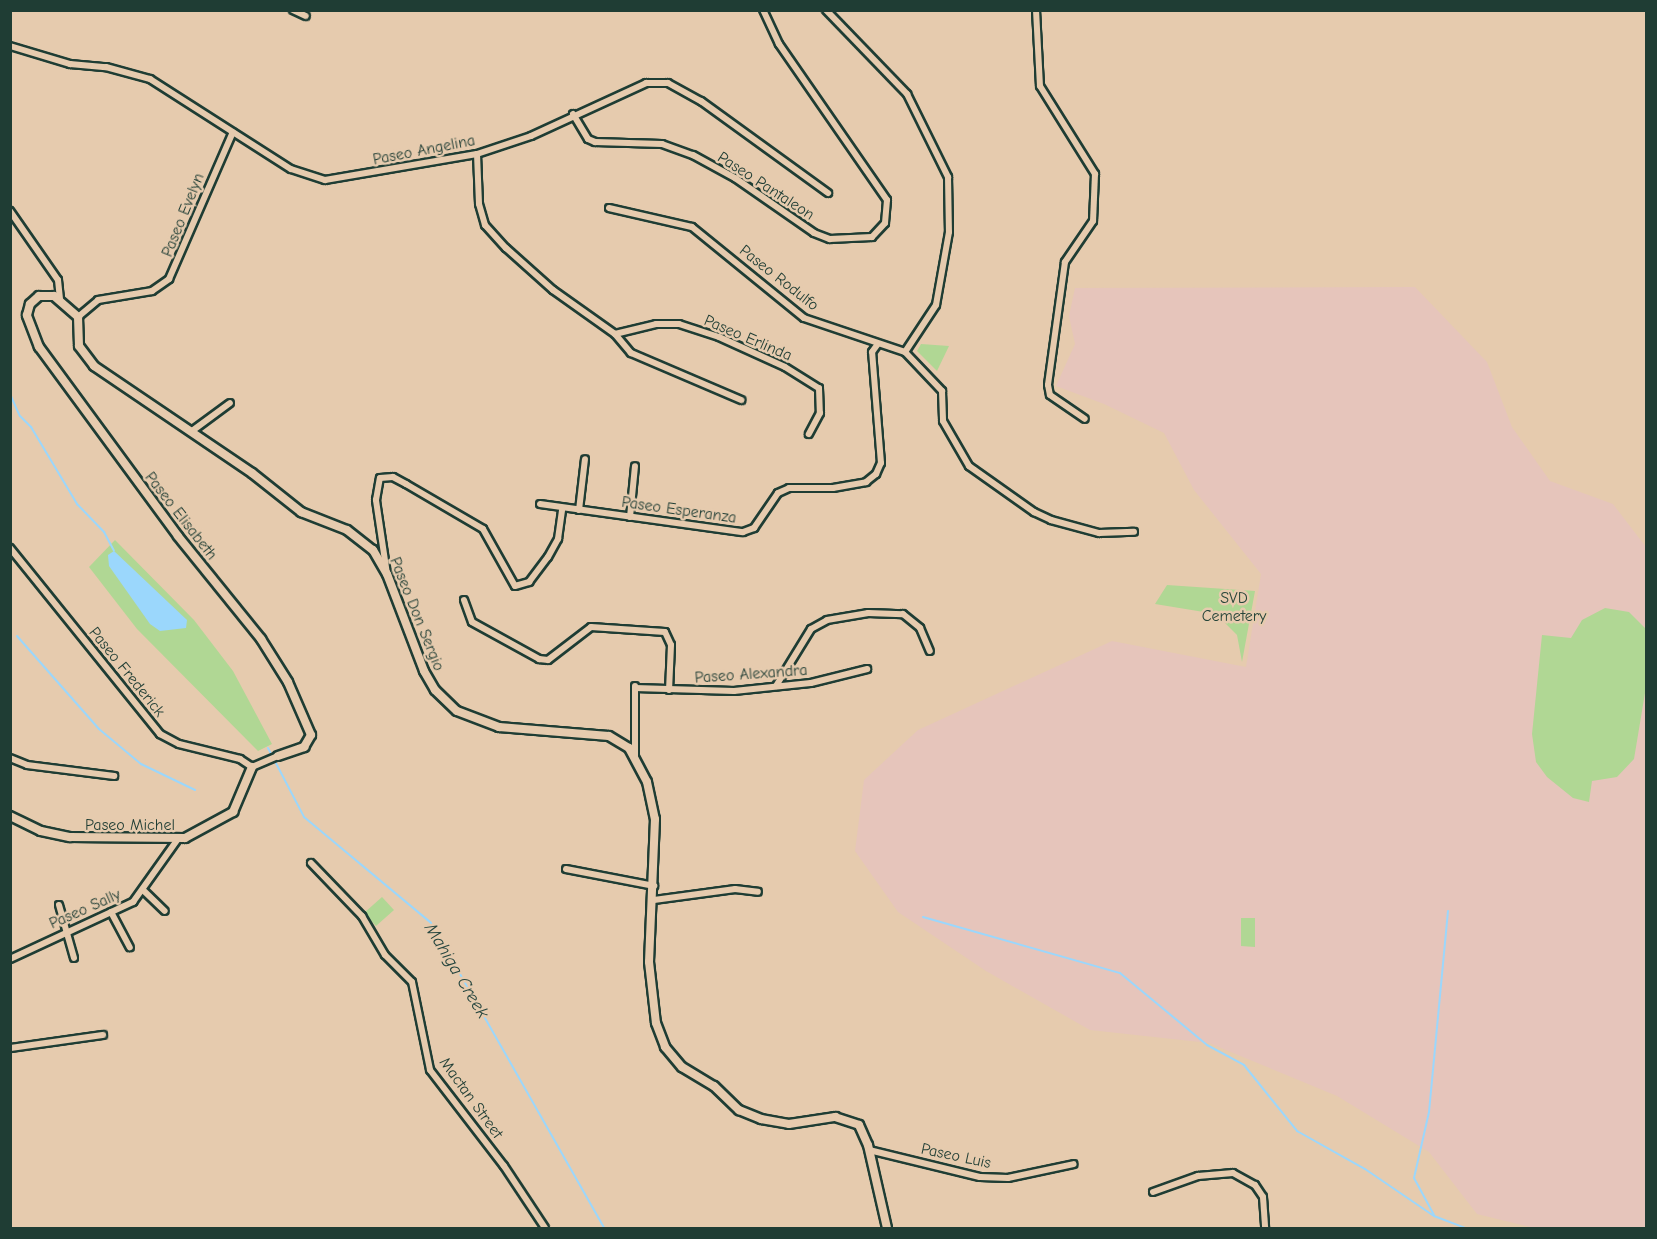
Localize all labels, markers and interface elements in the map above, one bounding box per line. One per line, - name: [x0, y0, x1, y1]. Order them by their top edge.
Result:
- street label: Paseo Angelina: [371, 131, 477, 169]
- street label: Paseo Pantaleon: [714, 148, 818, 224]
- street label: Paseo Evelyn: [158, 170, 208, 260]
- street label: Paseo Rodulfo: [735, 241, 823, 315]
- street label: Paseo Erlinda: [701, 311, 795, 365]
- street label: Paseo Elisabeth: [141, 468, 221, 564]
- street label: Paseo Esperanza: [620, 492, 738, 528]
- street label: Paseo Don Sergio: [385, 554, 449, 674]
- park label: SVD Cemetery: [1202, 588, 1266, 626]
- street label: Paseo Frederick: [85, 623, 169, 721]
- street label: Paseo Alexandra: [694, 660, 808, 688]
- street label: Paseo Michel: [85, 815, 175, 835]
- street label: Paseo Sally: [46, 885, 124, 933]
- water label: Mahiga Creek: [419, 919, 493, 1023]
- street label: Mactan Street: [435, 1054, 507, 1142]
- street label: Paseo Luis: [919, 1139, 993, 1173]

